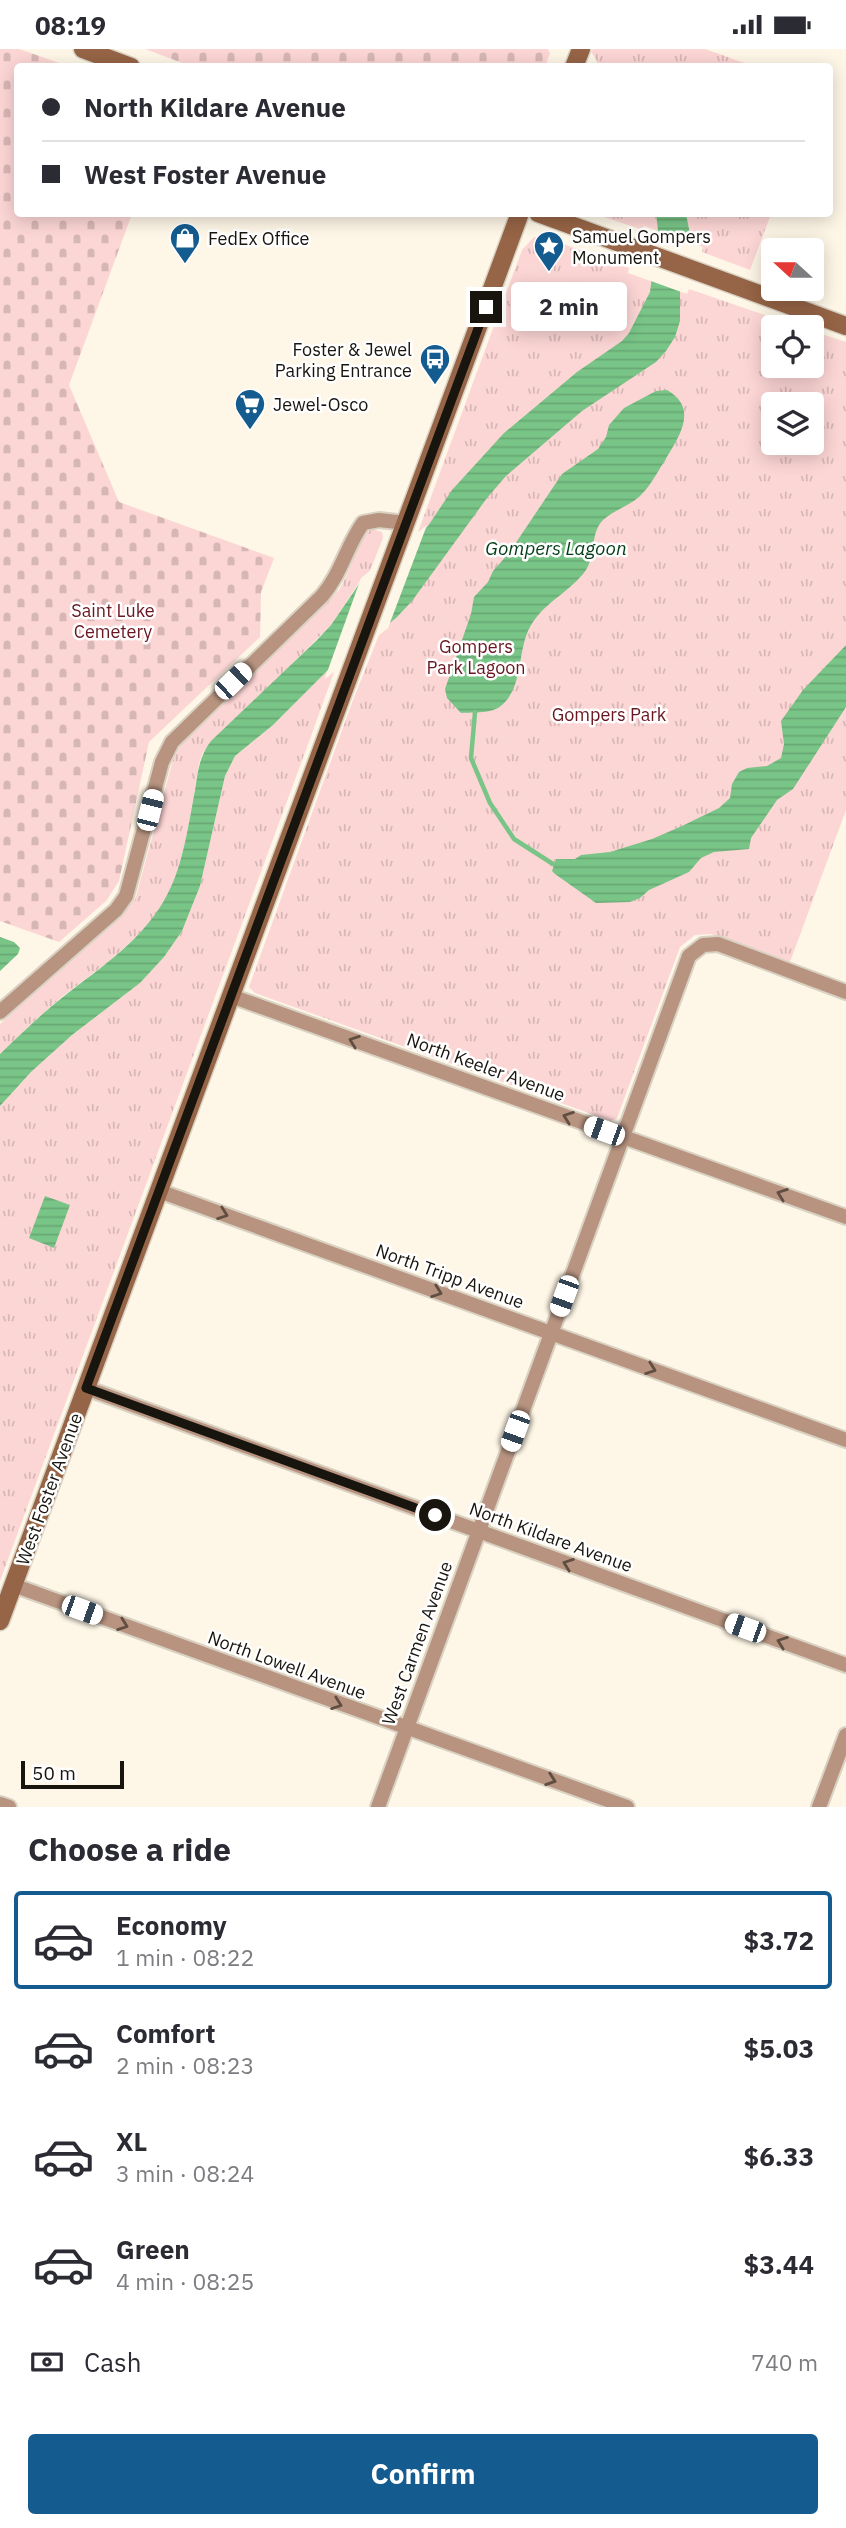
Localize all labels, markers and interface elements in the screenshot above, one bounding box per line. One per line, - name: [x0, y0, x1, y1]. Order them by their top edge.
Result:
- text: 08:19: [35, 8, 106, 42]
- text: North Kildare Avenue: [84, 90, 346, 124]
- text: West Foster Avenue: [84, 157, 326, 191]
- shop icon: FedEx Office: [168, 221, 202, 265]
- place label: Samuel Gompers Monument: [572, 225, 711, 269]
- place label: FedEx Office: [208, 227, 310, 250]
- place icon: Samuel Gompers Monument: [532, 229, 566, 273]
- north arrow: [761, 238, 824, 301]
- map controls: [761, 238, 824, 455]
- callout: 2 min: [510, 282, 626, 331]
- route end: [470, 291, 502, 323]
- text: 2 min: [539, 291, 599, 321]
- button: locate: [761, 315, 824, 378]
- place label: Foster & Jewel Parking Entrance: [275, 338, 412, 382]
- bus stop icon: Foster & Jewel Parking Entrance: [418, 342, 452, 386]
- supermarket icon: Jewel-Osco: [233, 387, 267, 431]
- button: layers: [761, 392, 824, 455]
- place label: Jewel-Osco: [273, 393, 368, 416]
- water label: Gompers Lagoon: [485, 536, 627, 560]
- park label: Saint Luke Cemetery: [71, 599, 155, 643]
- park label: Gompers Park Lagoon: [426, 635, 526, 679]
- car: [211, 659, 256, 703]
- park label: Gompers Park: [552, 703, 667, 726]
- car: [135, 787, 166, 833]
- street label: North Keeler Avenue: [404, 1028, 568, 1106]
- one-way arrow: [348, 1035, 360, 1049]
- one-way arrow: [562, 1112, 574, 1126]
- car: [581, 1114, 628, 1148]
- one-way arrow: [776, 1188, 788, 1202]
- one-way arrow: [216, 1206, 228, 1220]
- street label: North Tripp Avenue: [373, 1238, 527, 1314]
- car: [547, 1273, 582, 1319]
- one-way arrow: [430, 1283, 442, 1297]
- one-way arrow: [644, 1361, 656, 1375]
- car: [498, 1408, 533, 1454]
- street label: West Foster Avenue: [11, 1410, 87, 1568]
- street label: North Kildare Avenue: [466, 1497, 636, 1577]
- route start: [419, 1499, 451, 1531]
- street label: West Carmen Avenue: [377, 1558, 457, 1728]
- one-way arrow: [563, 1558, 575, 1572]
- car: [59, 1593, 106, 1627]
- car: [722, 1611, 769, 1645]
- one-way arrow: [117, 1617, 129, 1631]
- street label: North Lowell Avenue: [205, 1626, 369, 1704]
- one-way arrow: [776, 1636, 788, 1650]
- one-way arrow: [331, 1695, 343, 1709]
- scale bar: [21, 1758, 124, 1790]
- text: 50 m: [32, 1761, 76, 1785]
- one-way arrow: [545, 1772, 557, 1786]
- text: Choose a ride: [28, 1828, 231, 1870]
- text: Economy: [116, 1908, 227, 1942]
- icon: car: [32, 1909, 95, 1972]
- text: $3.72: [744, 1923, 814, 1957]
- text: 1 min · 08:22: [116, 1942, 254, 1972]
- text: Comfort: [116, 2016, 215, 2050]
- icon: car: [32, 2017, 95, 2080]
- text: $5.03: [744, 2031, 814, 2065]
- text: 2 min · 08:23: [116, 2050, 254, 2080]
- text: XL: [116, 2124, 147, 2158]
- icon: car: [32, 2125, 95, 2188]
- text: $6.33: [744, 2139, 814, 2173]
- text: 3 min · 08:24: [116, 2158, 254, 2188]
- text: Green: [116, 2232, 190, 2266]
- icon: car: [32, 2233, 95, 2296]
- text: $3.44: [744, 2247, 814, 2281]
- text: 4 min · 08:25: [116, 2266, 254, 2296]
- icon: cash: [28, 2343, 66, 2381]
- text: Cash: [84, 2345, 141, 2379]
- text: 740 m: [751, 2347, 818, 2377]
- button: Confirm: [28, 2434, 818, 2514]

